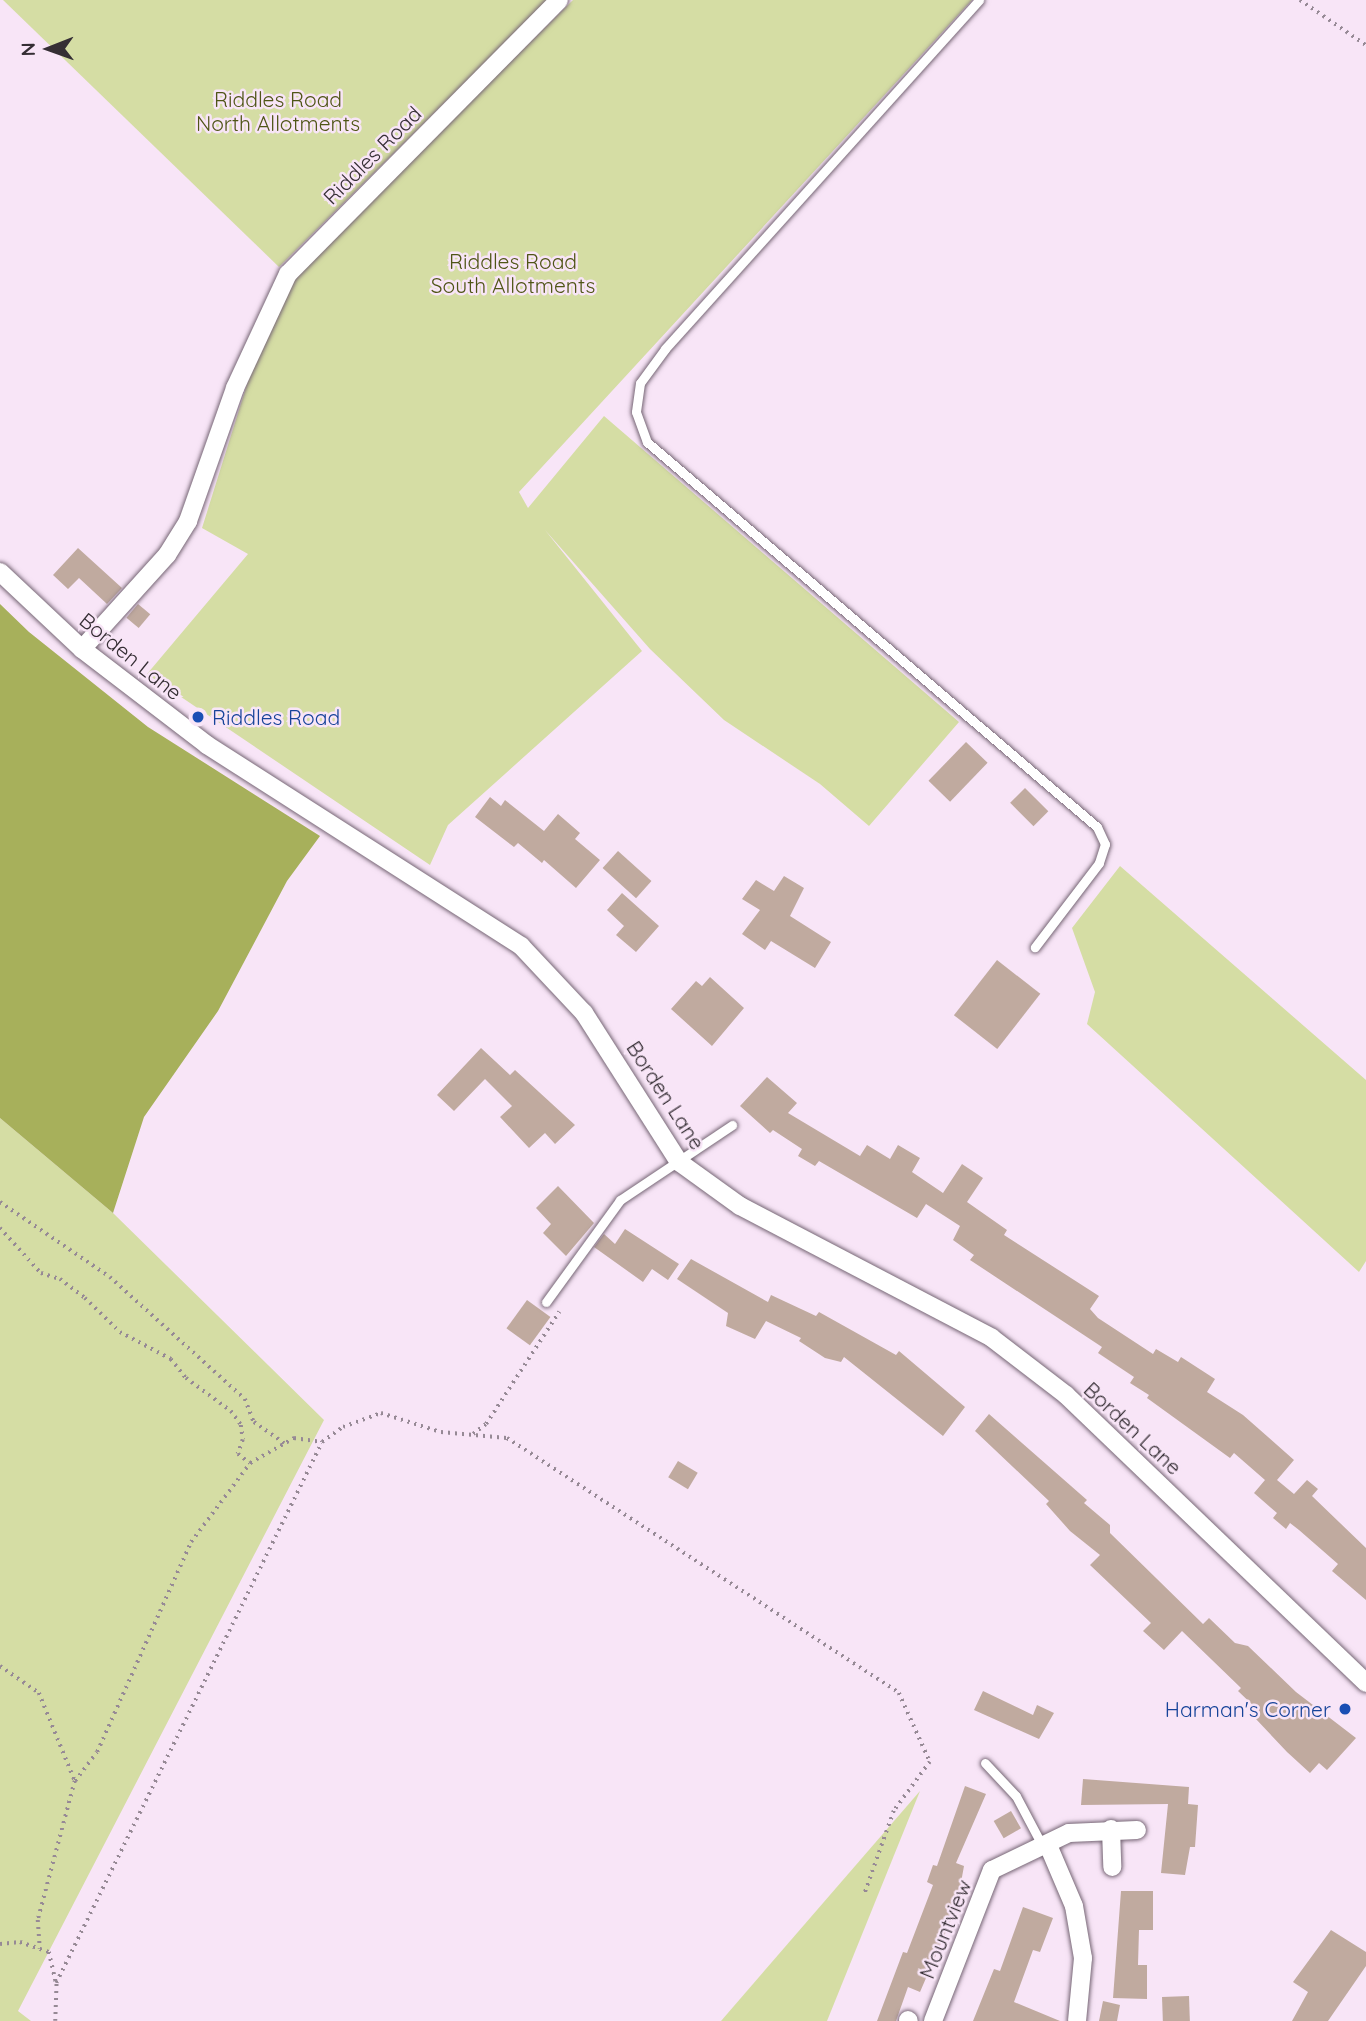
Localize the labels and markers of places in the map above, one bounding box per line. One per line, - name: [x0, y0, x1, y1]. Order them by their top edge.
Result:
- place label: Riddles Road: [212, 704, 340, 730]
- marker: Riddles Road: [190, 709, 206, 725]
- place label: Harman's Corner: [1165, 1696, 1331, 1722]
- marker: Harman's Corner: [1337, 1701, 1353, 1717]

